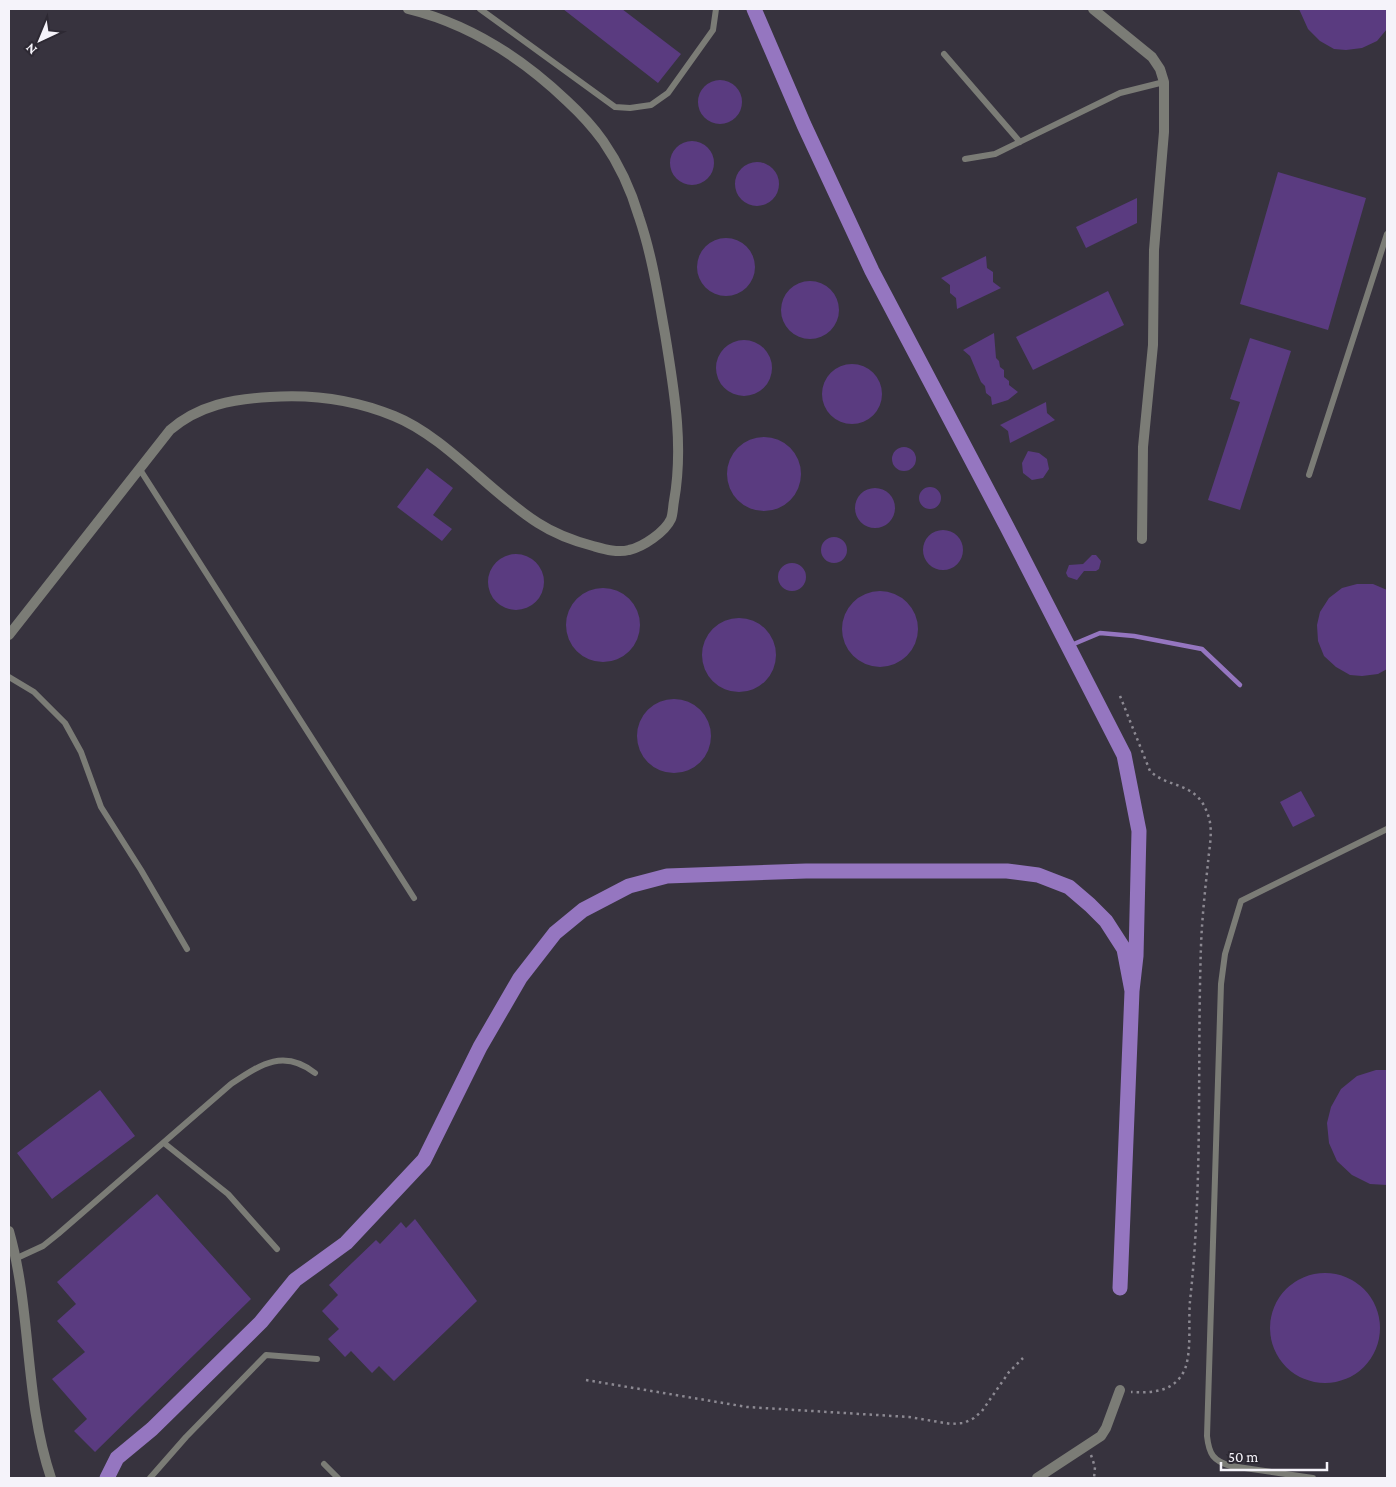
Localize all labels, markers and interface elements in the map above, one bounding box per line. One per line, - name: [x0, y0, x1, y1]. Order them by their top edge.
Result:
- north arrow: [15, 15, 65, 65]
- text: N: [22, 40, 40, 58]
- scale bar: [1221, 1440, 1327, 1472]
- text: 50 m: [1228, 1449, 1258, 1465]

